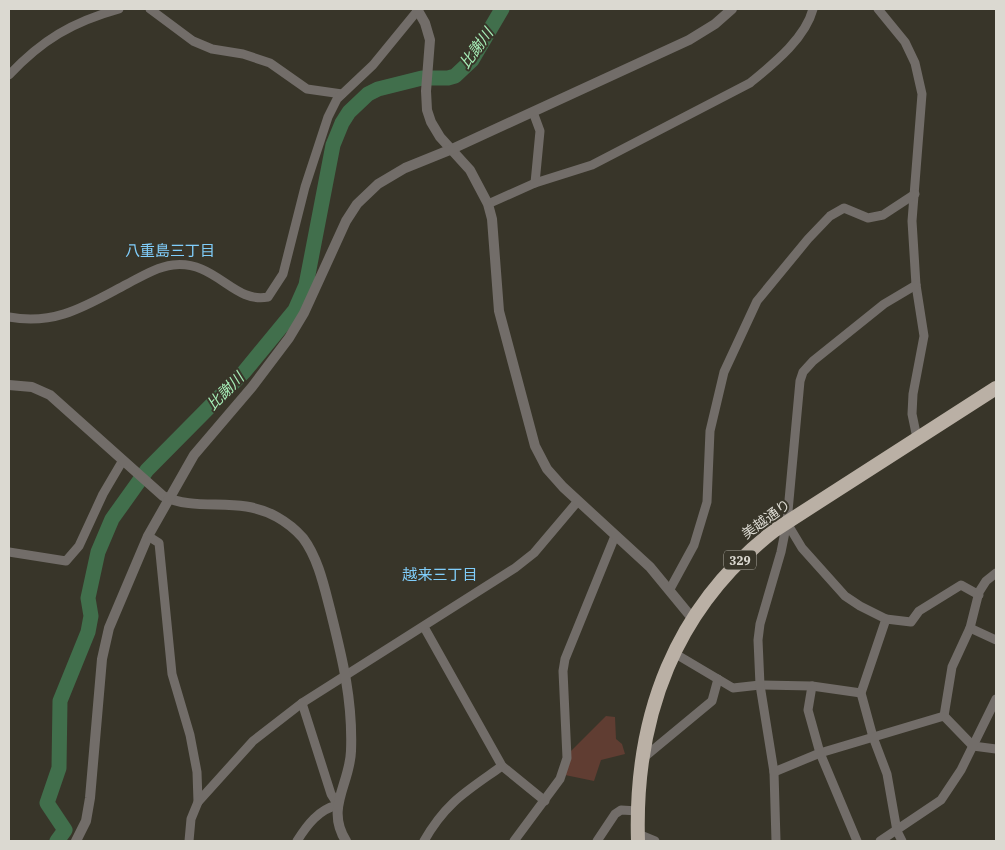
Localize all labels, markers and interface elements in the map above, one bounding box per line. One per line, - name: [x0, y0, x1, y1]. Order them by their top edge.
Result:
- water label: 比謝川: [455, 23, 498, 72]
- district label: 八重島三丁目: [125, 241, 215, 260]
- water label: 比謝川: [203, 367, 249, 414]
- street label: 美越通り: [738, 495, 794, 543]
- road number: 329: [724, 550, 756, 570]
- district label: 越来三丁目: [401, 565, 478, 584]

